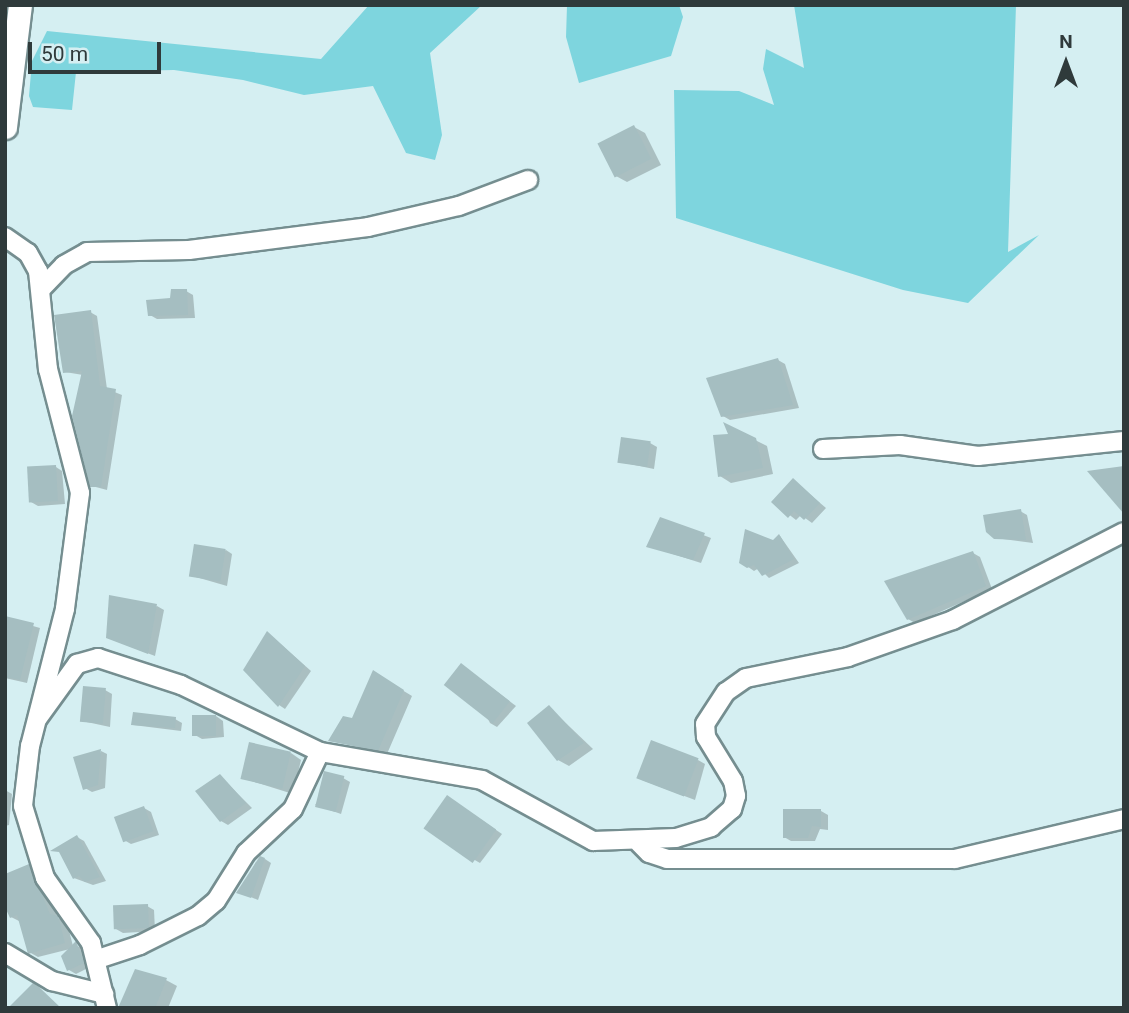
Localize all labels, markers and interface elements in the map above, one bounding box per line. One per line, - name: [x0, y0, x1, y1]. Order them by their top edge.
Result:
- scale bar: [32, 28, 164, 72]
- north arrow: [1031, 28, 1101, 98]
- text: N: [1059, 30, 1073, 53]
- text: 50 m: [41, 42, 88, 66]

